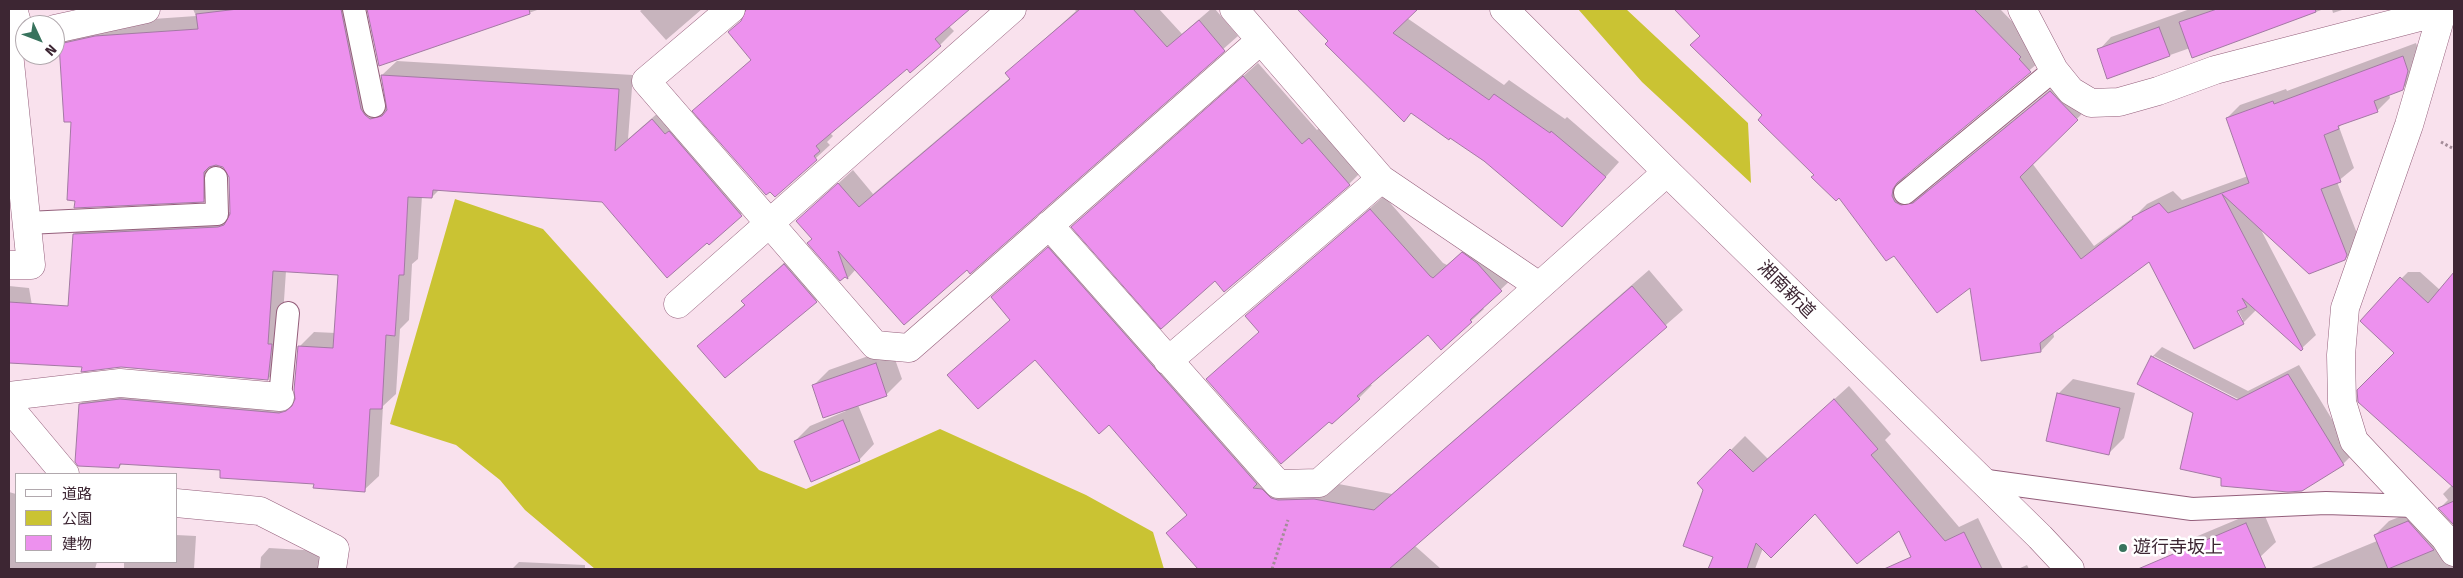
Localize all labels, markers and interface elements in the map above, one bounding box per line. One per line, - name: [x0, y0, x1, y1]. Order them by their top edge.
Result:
- north arrow: [15, 15, 65, 65]
- text: N: [41, 41, 60, 59]
- street label: 湘南新道: [1753, 257, 1819, 323]
- legend: [15, 473, 178, 563]
- text: 道路: [62, 485, 92, 503]
- text: 公園: [62, 510, 92, 528]
- text: 建物: [62, 535, 92, 553]
- place label: 遊行寺坂上: [2133, 537, 2223, 559]
- marker: 遊行寺坂上: [2117, 542, 2129, 554]

